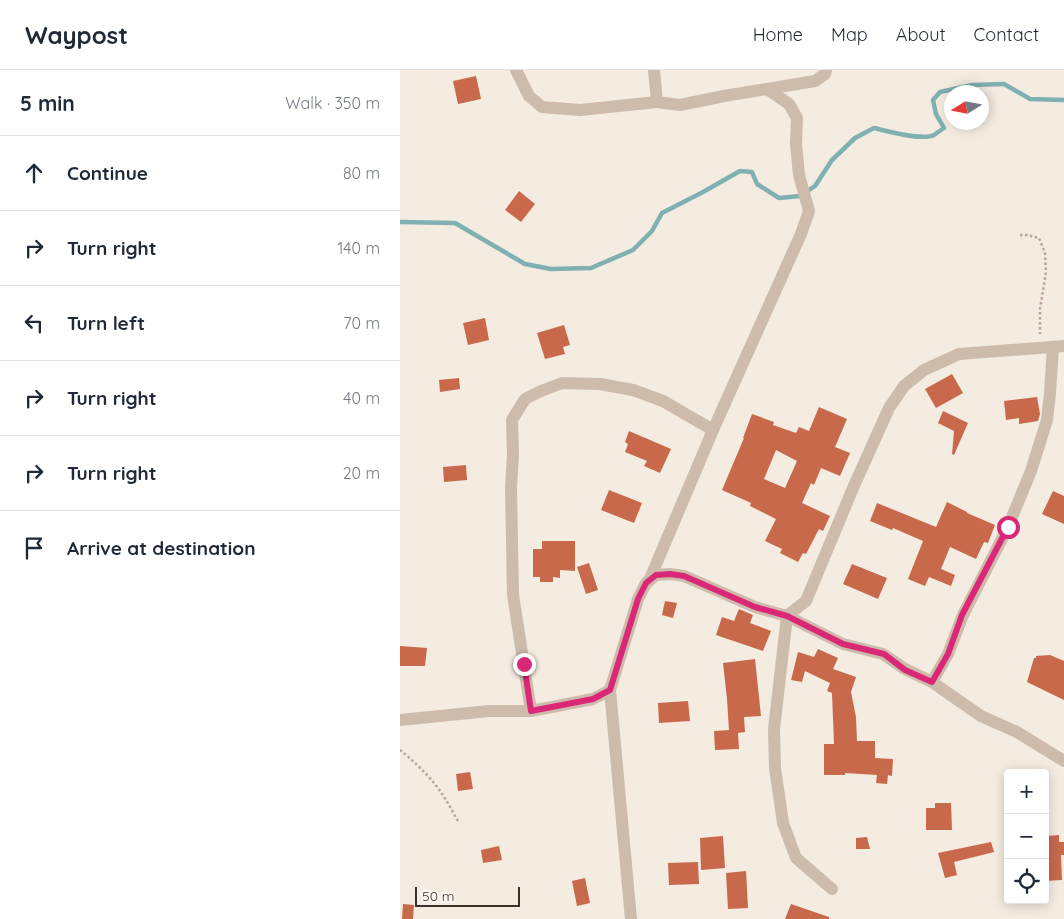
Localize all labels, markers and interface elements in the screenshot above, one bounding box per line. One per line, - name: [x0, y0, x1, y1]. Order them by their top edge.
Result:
- text: Waypost: [25, 20, 128, 50]
- text: Home: [753, 23, 803, 46]
- text: Map: [831, 23, 868, 46]
- text: About: [896, 23, 946, 46]
- text: Contact: [974, 23, 1039, 46]
- north arrow: [944, 85, 989, 130]
- text: 5 min: [20, 90, 75, 116]
- text: Walk · 350 m: [285, 93, 380, 113]
- icon: ahead: [20, 159, 48, 187]
- text: Continue: [67, 161, 148, 185]
- text: 80 m: [343, 163, 380, 183]
- icon: right: [20, 234, 48, 262]
- text: Turn right: [67, 236, 156, 260]
- text: 140 m: [337, 238, 380, 258]
- icon: left: [20, 309, 48, 337]
- text: Turn left: [67, 311, 145, 335]
- text: 70 m: [343, 313, 380, 333]
- icon: right: [20, 384, 48, 412]
- text: Turn right: [67, 386, 156, 410]
- text: 40 m: [343, 388, 380, 408]
- icon: right: [20, 459, 48, 487]
- text: Turn right: [67, 461, 156, 485]
- text: 20 m: [343, 463, 380, 483]
- route start: [997, 516, 1020, 539]
- icon: arrive: [20, 534, 48, 562]
- text: Arrive at destination: [67, 536, 256, 560]
- route end: [513, 653, 536, 676]
- map controls: [1004, 769, 1049, 904]
- button: +: [1004, 769, 1049, 814]
- button: −: [1004, 814, 1049, 859]
- button: locate: [1004, 859, 1049, 904]
- scale bar: [415, 884, 520, 907]
- text: 50 m: [422, 887, 455, 905]

